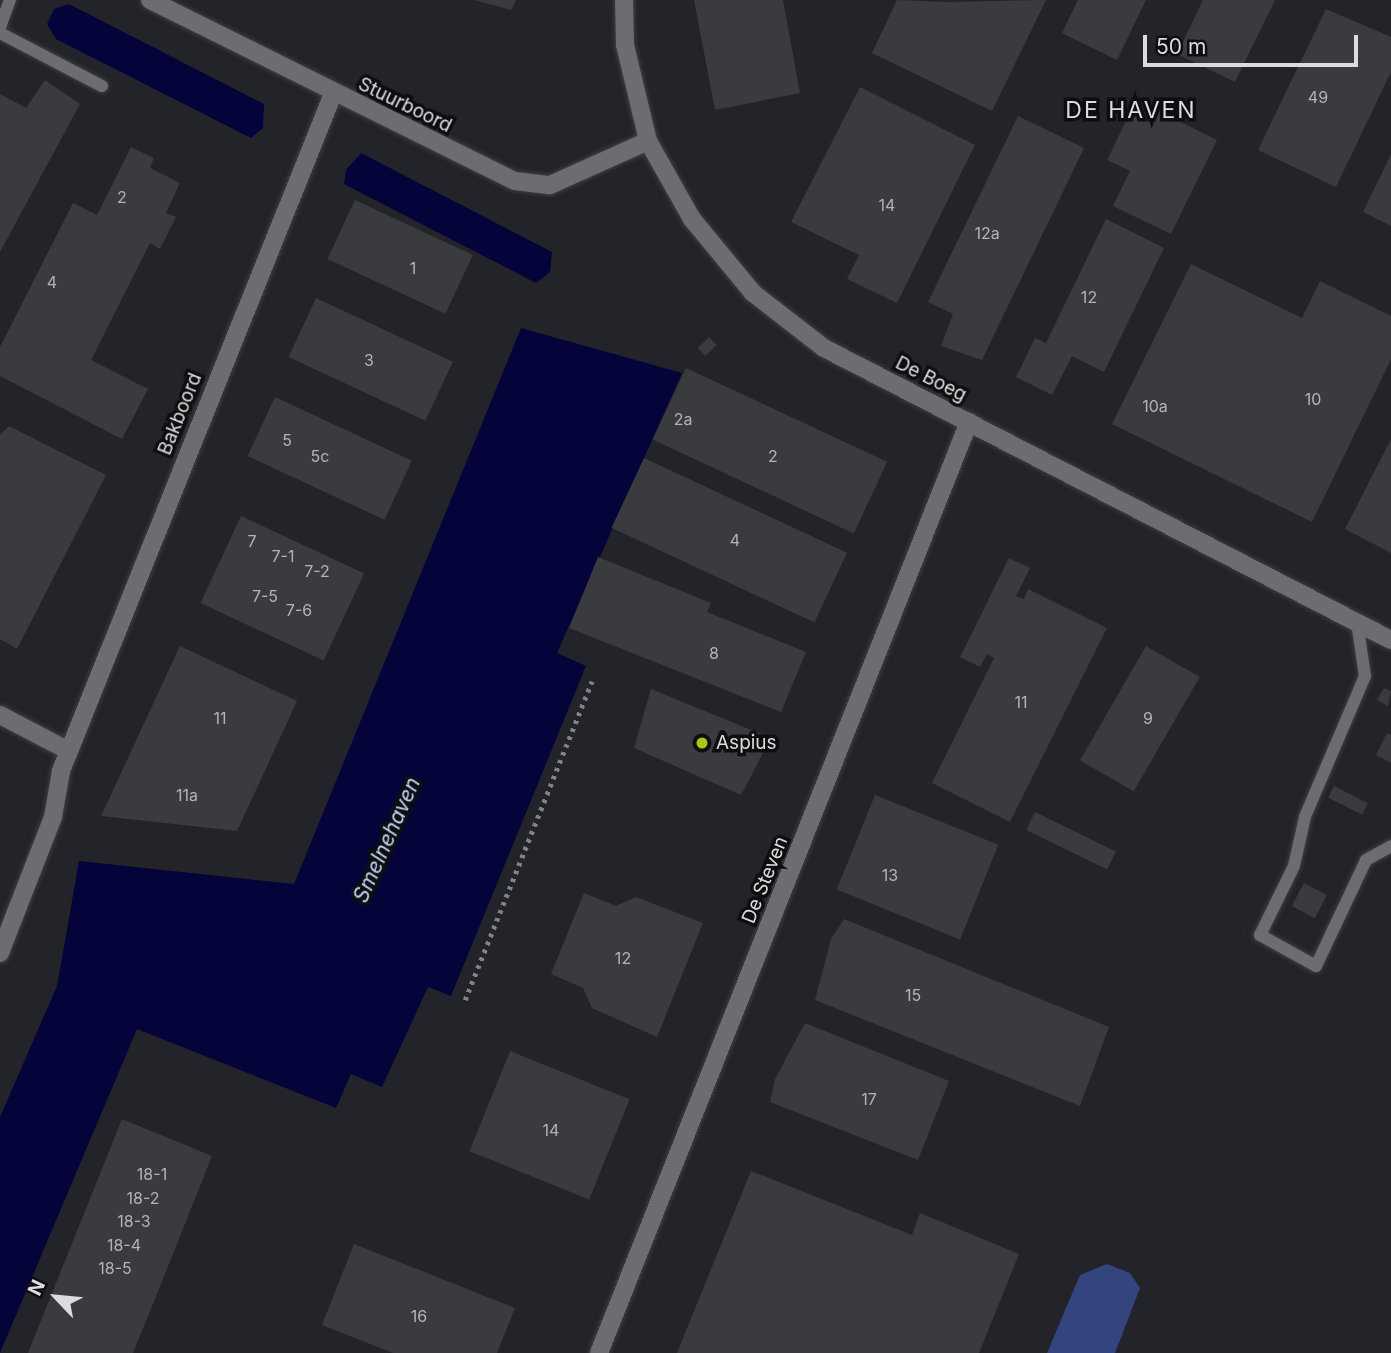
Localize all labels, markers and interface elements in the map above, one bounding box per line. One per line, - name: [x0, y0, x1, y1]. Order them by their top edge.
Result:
- scale bar: [1146, 21, 1361, 65]
- text: 50 m: [1156, 34, 1206, 59]
- street label: Stuurboord: [355, 73, 455, 137]
- house number: 49: [1308, 87, 1328, 107]
- district label: DE HAVEN: [1066, 96, 1196, 124]
- house number: 2: [117, 187, 127, 207]
- house number: 14: [879, 195, 895, 215]
- house number: 12a: [974, 223, 1000, 243]
- house number: 1: [410, 258, 416, 278]
- house number: 4: [47, 272, 57, 292]
- house number: 12: [1081, 287, 1097, 307]
- house number: 3: [364, 350, 374, 370]
- street label: De Boeg: [892, 351, 970, 407]
- street label: Bakboord: [153, 370, 207, 458]
- house number: 10: [1305, 389, 1321, 409]
- house number: 10a: [1142, 396, 1168, 416]
- house number: 2a: [674, 409, 692, 429]
- house number: 5: [282, 430, 292, 450]
- house number: 5c: [311, 446, 329, 466]
- house number: 2: [768, 446, 778, 466]
- house number: 4: [730, 530, 740, 550]
- house number: 7: [247, 531, 257, 551]
- house number: 7-1: [272, 546, 294, 566]
- house number: 7-2: [304, 561, 330, 581]
- house number: 7-5: [252, 586, 278, 606]
- house number: 7-6: [286, 600, 312, 620]
- house number: 8: [709, 643, 719, 663]
- house number: 11: [1014, 692, 1028, 712]
- house number: 11: [213, 708, 227, 728]
- house number: 9: [1143, 708, 1153, 728]
- place label: Aspius: [716, 732, 777, 754]
- marker: Aspius: [694, 735, 710, 751]
- water label: Smelnehaven: [348, 773, 426, 907]
- house number: 11a: [176, 785, 198, 805]
- street label: De Steven: [737, 833, 793, 927]
- house number: 13: [882, 865, 898, 885]
- house number: 12: [615, 948, 631, 968]
- house number: 15: [905, 985, 921, 1005]
- house number: 17: [861, 1089, 877, 1109]
- house number: 14: [543, 1120, 559, 1140]
- house number: 18-1: [137, 1164, 167, 1184]
- house number: 18-2: [127, 1188, 159, 1208]
- house number: 18-3: [117, 1211, 151, 1231]
- house number: 18-4: [107, 1235, 141, 1255]
- house number: 18-5: [98, 1258, 132, 1278]
- north arrow: [21, 1262, 91, 1332]
- text: N: [23, 1276, 50, 1299]
- house number: 16: [411, 1306, 427, 1326]

